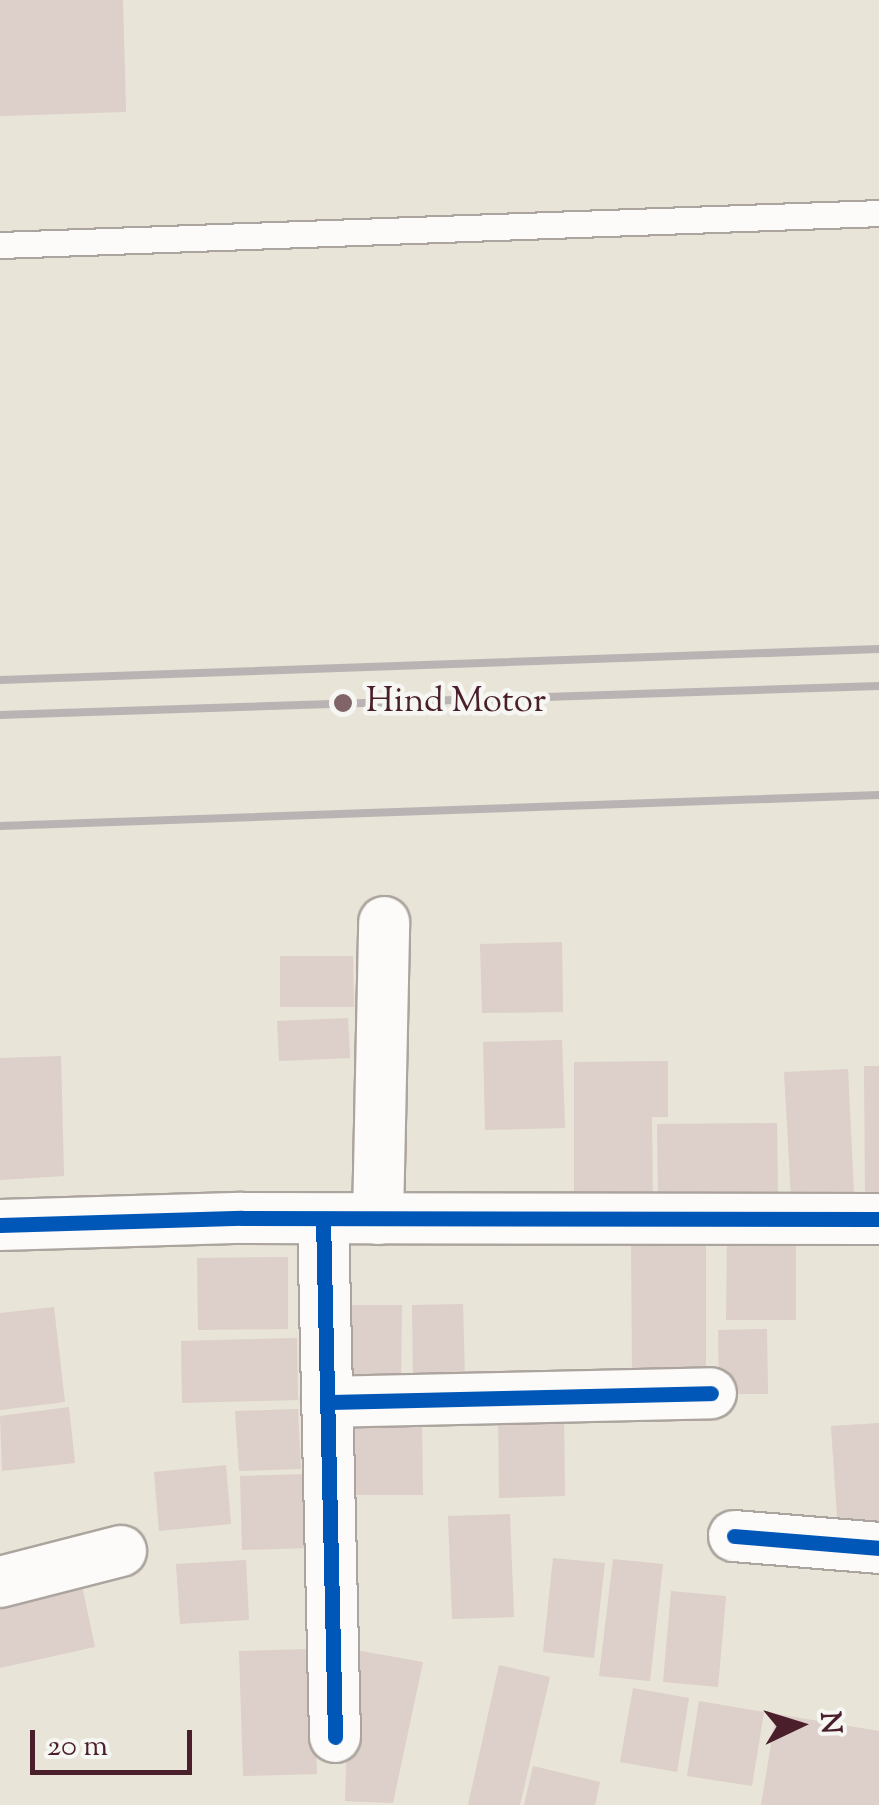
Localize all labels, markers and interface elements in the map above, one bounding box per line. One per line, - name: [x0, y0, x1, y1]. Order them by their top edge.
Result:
- place label: Hind Motor: [366, 682, 546, 724]
- marker: Hind Motor: [330, 690, 356, 716]
- north arrow: [749, 1675, 849, 1775]
- scale bar: [35, 1710, 198, 1772]
- text: N: [808, 1710, 850, 1735]
- text: 20 m: [47, 1726, 108, 1769]

